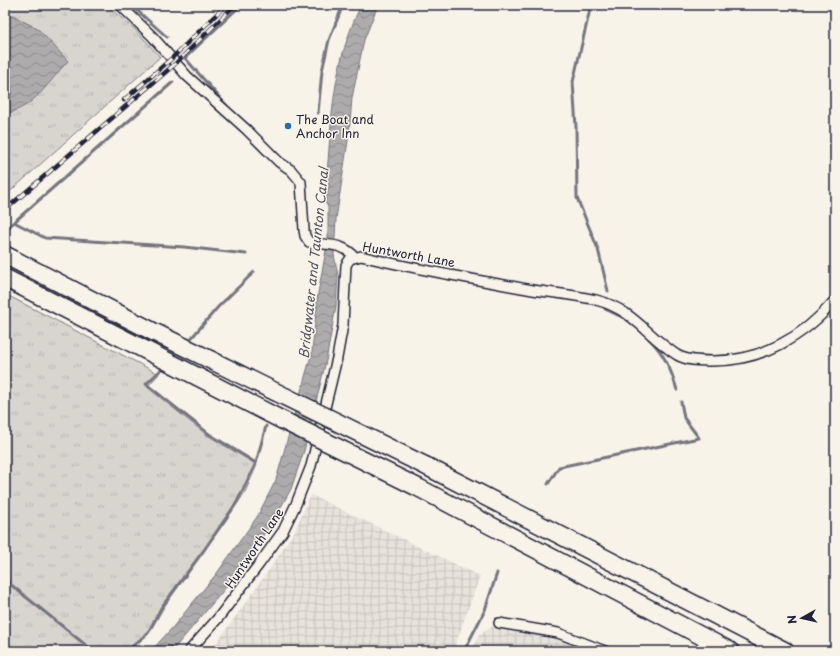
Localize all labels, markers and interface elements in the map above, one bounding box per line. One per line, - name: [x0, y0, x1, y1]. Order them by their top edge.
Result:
- place label: The Boat and Anchor Inn: [296, 110, 375, 142]
- marker: The Boat and Anchor Inn: [283, 121, 293, 131]
- water label: Bridgwater and Taunton Canal: [294, 164, 333, 359]
- street label: Huntworth Lane: [361, 237, 457, 271]
- street label: Huntworth Lane: [220, 504, 288, 592]
- north arrow: [782, 598, 822, 638]
- text: N: [783, 614, 801, 625]

